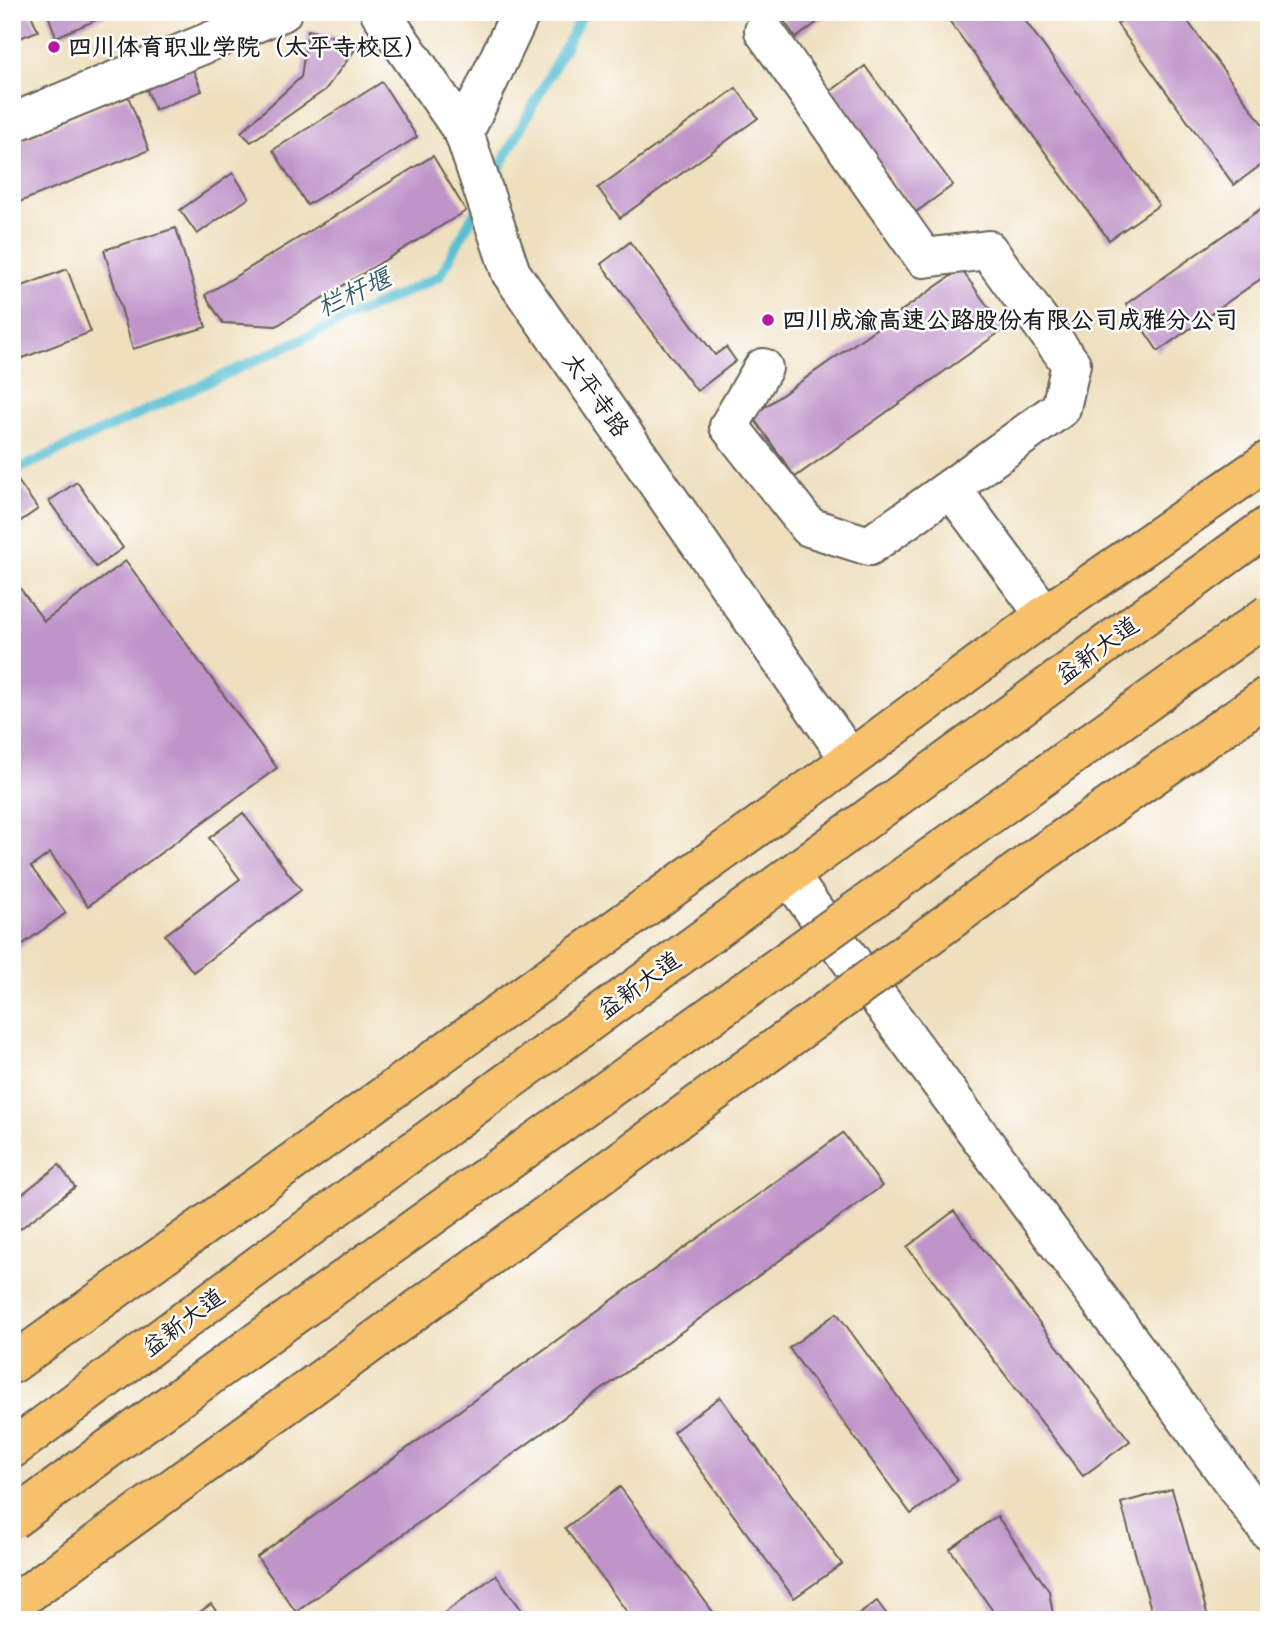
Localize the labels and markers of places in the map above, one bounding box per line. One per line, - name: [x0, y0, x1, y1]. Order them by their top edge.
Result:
- place label: 四川体育职业学院（太平寺校区）: [68, 33, 428, 67]
- marker: 四川体育职业学院（太平寺校区）: [46, 39, 62, 55]
- place label: 四川成渝高速公路股份有限公司成雅分公司: [782, 306, 1238, 340]
- marker: 四川成渝高速公路股份有限公司成雅分公司: [760, 312, 776, 328]

